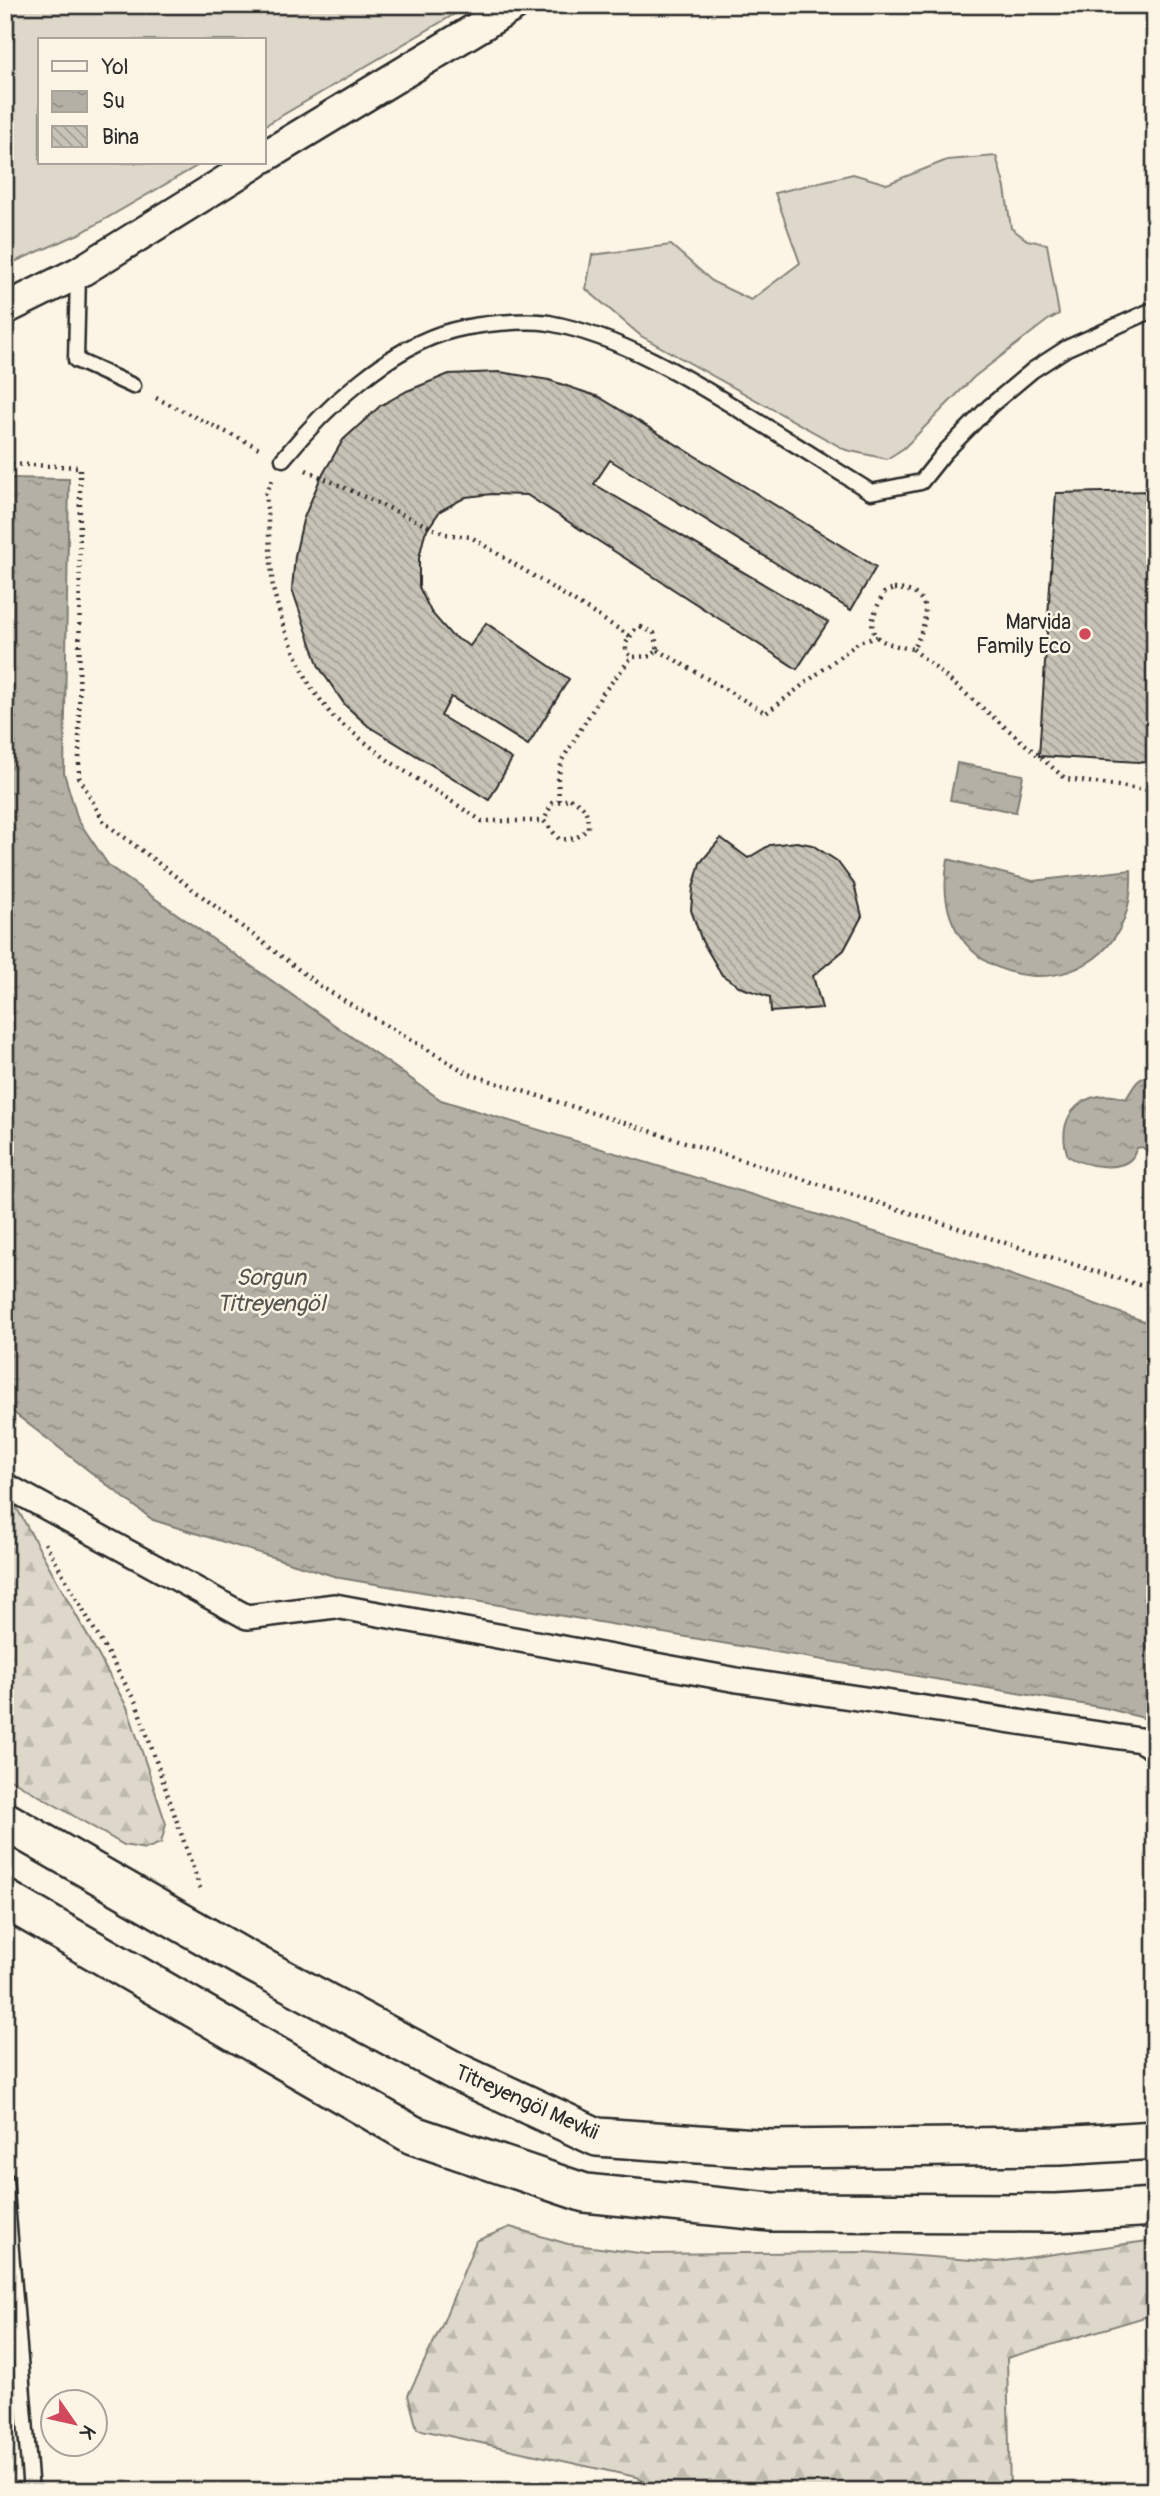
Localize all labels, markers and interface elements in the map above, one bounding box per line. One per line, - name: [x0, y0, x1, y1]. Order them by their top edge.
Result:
- legend: [38, 38, 266, 164]
- text: Yol: [101, 54, 129, 81]
- text: Su: [102, 88, 125, 115]
- text: Bina: [102, 124, 139, 151]
- place label: Marvida Family Eco: [976, 609, 1071, 660]
- marker: Marvida Family Eco: [1077, 626, 1093, 642]
- water label: Sorgun Titreyengöl: [217, 1263, 328, 1318]
- street label: Titreyengöl Mevkii: [451, 2059, 603, 2146]
- north arrow: [38, 2388, 108, 2458]
- text: K: [74, 2420, 100, 2444]

